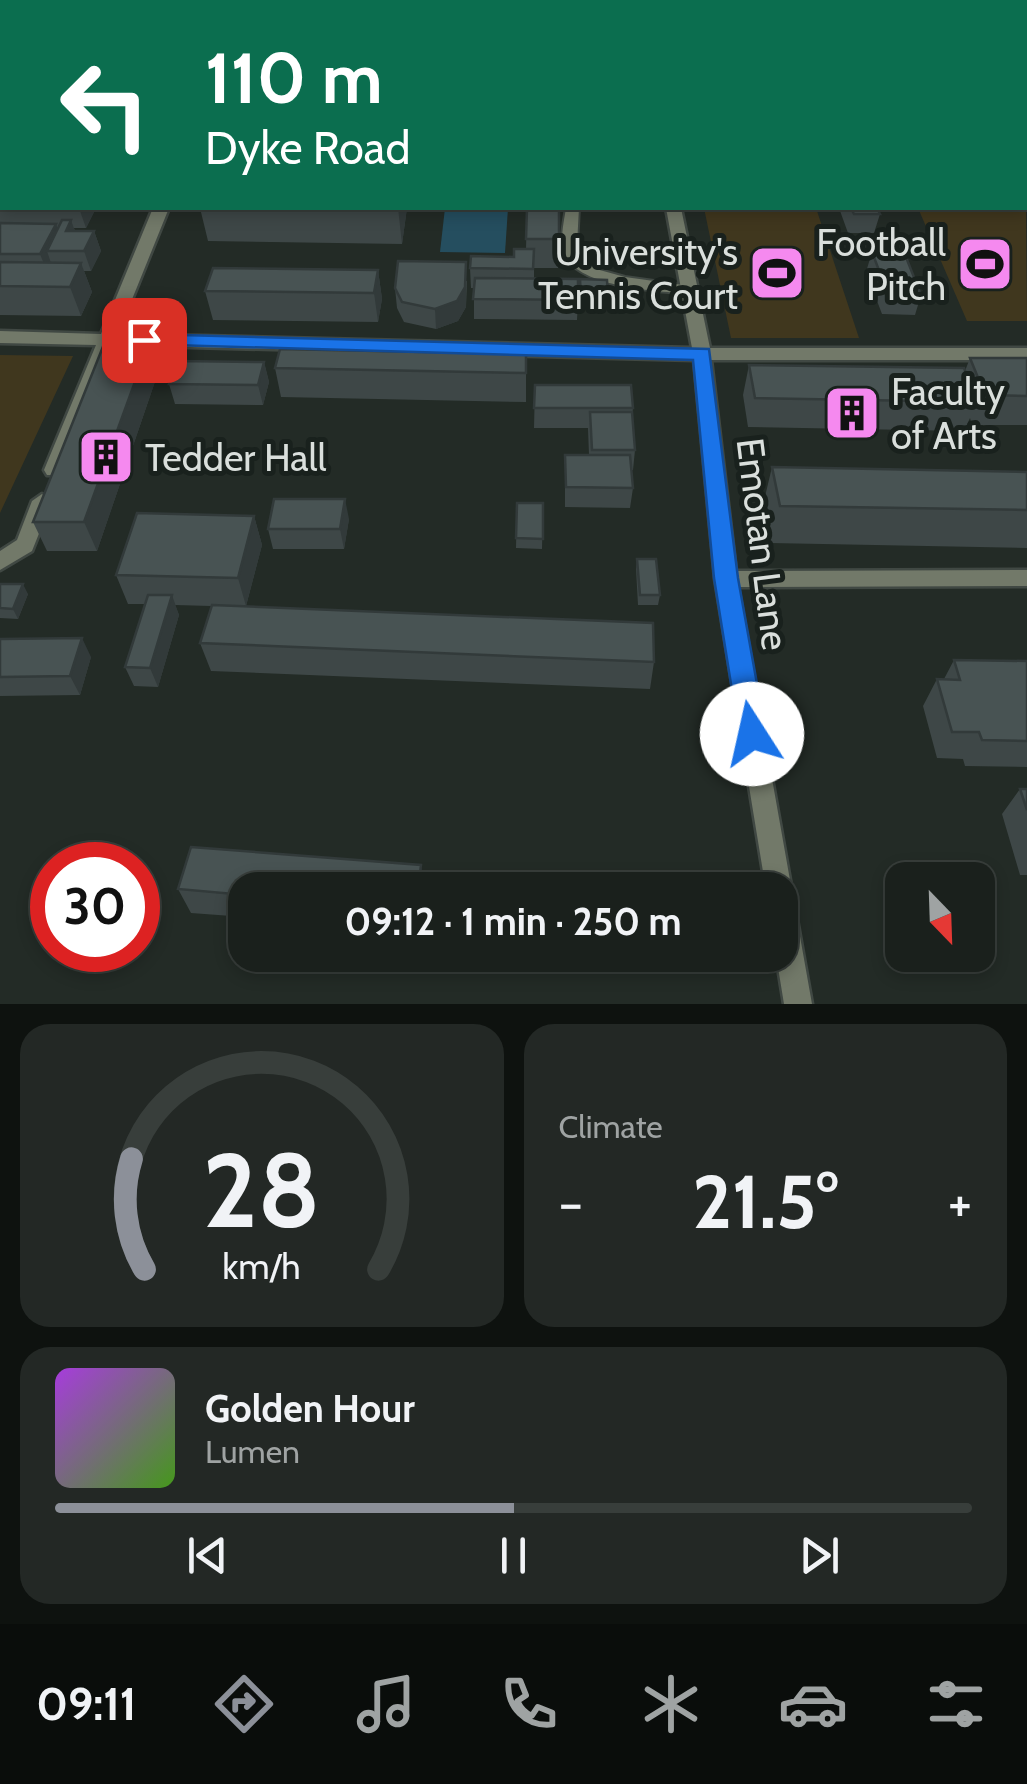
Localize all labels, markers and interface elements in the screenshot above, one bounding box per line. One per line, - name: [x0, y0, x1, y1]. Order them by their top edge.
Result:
- text: 110 m: [205, 35, 383, 121]
- icon: left: [40, 40, 170, 170]
- text: Dyke Road: [205, 121, 410, 175]
- place label: Football Pitch: [816, 219, 946, 310]
- place label: University's Tennis Court: [538, 228, 738, 319]
- sports icon: Football Pitch: [955, 234, 1015, 294]
- sports icon: University's Tennis Court: [747, 243, 807, 303]
- pin: [102, 298, 187, 383]
- icon: arrive: [117, 313, 172, 368]
- place label: Faculty of Arts: [891, 368, 1005, 459]
- building icon: Faculty of Arts: [822, 383, 882, 443]
- building icon: Tedder Hall: [76, 427, 136, 487]
- place label: Tedder Hall: [145, 434, 327, 481]
- street label: Emotan Lane: [727, 435, 799, 653]
- position arrow: [700, 682, 804, 786]
- speed limit sign: 30: [30, 842, 160, 972]
- north arrow: [885, 862, 995, 972]
- map controls: [885, 862, 995, 972]
- text: 09:12 · 1 min · 250 m: [344, 898, 682, 945]
- text: Climate: [559, 1107, 663, 1146]
- text: 28: [203, 1127, 321, 1253]
- text: 21.5°: [692, 1156, 838, 1247]
- text: −: [559, 1169, 583, 1236]
- text: +: [948, 1169, 972, 1236]
- text: km/h: [223, 1245, 301, 1288]
- text: Golden Hour: [205, 1385, 415, 1432]
- text: Lumen: [205, 1432, 300, 1471]
- icon: previous: [180, 1528, 235, 1583]
- icon: pause: [486, 1528, 541, 1583]
- icon: next: [792, 1528, 847, 1583]
- icon: directions: [209, 1669, 279, 1739]
- icon: music: [351, 1669, 421, 1739]
- icon: phone: [494, 1669, 564, 1739]
- icon: climate: [636, 1669, 706, 1739]
- icon: car: [778, 1669, 848, 1739]
- icon: filters: [921, 1669, 991, 1739]
- text: 09:11: [36, 1677, 136, 1731]

